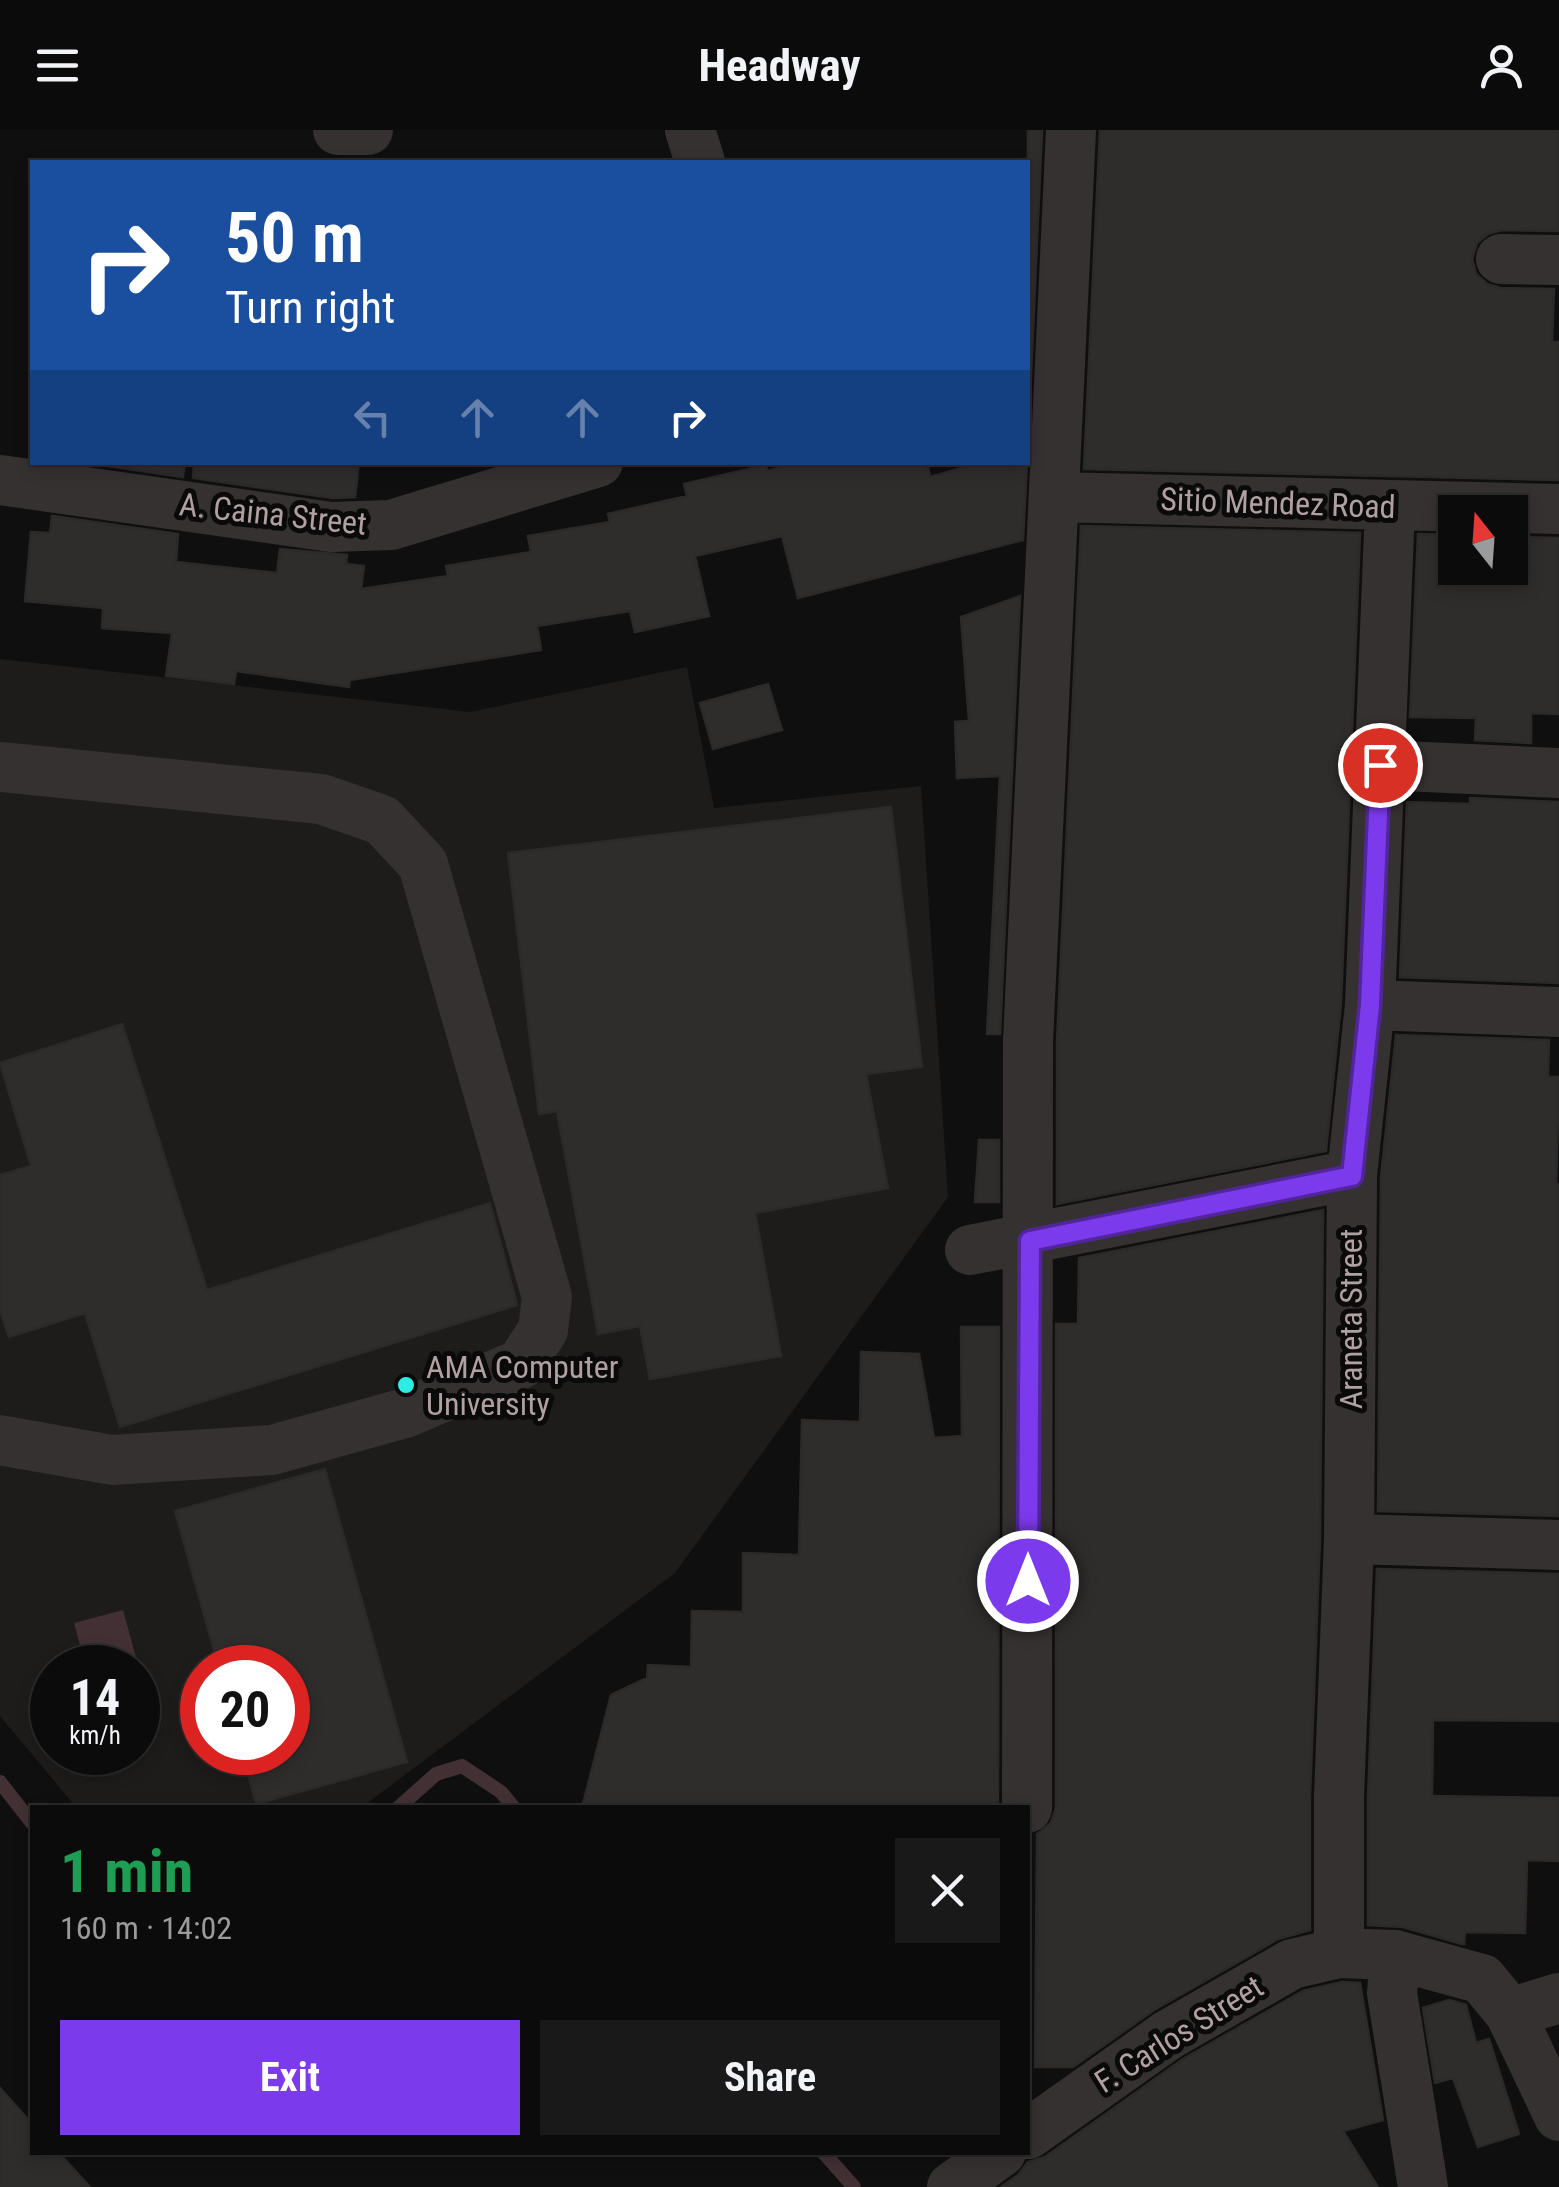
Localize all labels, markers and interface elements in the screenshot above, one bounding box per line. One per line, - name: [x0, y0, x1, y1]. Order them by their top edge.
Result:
- icon: menu: [30, 38, 85, 93]
- icon: person: [1474, 38, 1529, 93]
- text: Headway: [698, 39, 861, 92]
- text: 50 m: [225, 197, 364, 279]
- icon: right: [60, 200, 190, 330]
- text: Turn right: [225, 281, 395, 334]
- icon: left: [345, 390, 400, 445]
- icon: ahead: [450, 390, 505, 445]
- icon: ahead: [555, 390, 610, 445]
- icon: right: [660, 390, 715, 445]
- street label: Sitio Mendez Road: [1160, 480, 1396, 526]
- street label: A. Caina Street: [177, 485, 369, 543]
- north arrow: [1438, 495, 1528, 585]
- map controls: [1438, 495, 1528, 585]
- pin: [1338, 723, 1423, 808]
- icon: arrive: [1353, 738, 1408, 793]
- street label: Araneta Street: [1332, 1229, 1370, 1409]
- place label: AMA Computer University: [426, 1348, 619, 1423]
- marker: AMA Computer University: [395, 1374, 417, 1396]
- position arrow: [976, 1529, 1080, 1633]
- speed limit sign: 20: [180, 1645, 310, 1775]
- text: 14: [70, 1669, 120, 1727]
- text: km/h: [69, 1721, 121, 1750]
- text: 1 min: [60, 1836, 193, 1907]
- button: close: [895, 1838, 1000, 1943]
- text: 160 m · 14:02: [60, 1909, 232, 1947]
- street label: F. Carlos Street: [1088, 1967, 1270, 2101]
- button: Exit: [60, 2020, 520, 2135]
- button: Share: [540, 2020, 1000, 2135]

